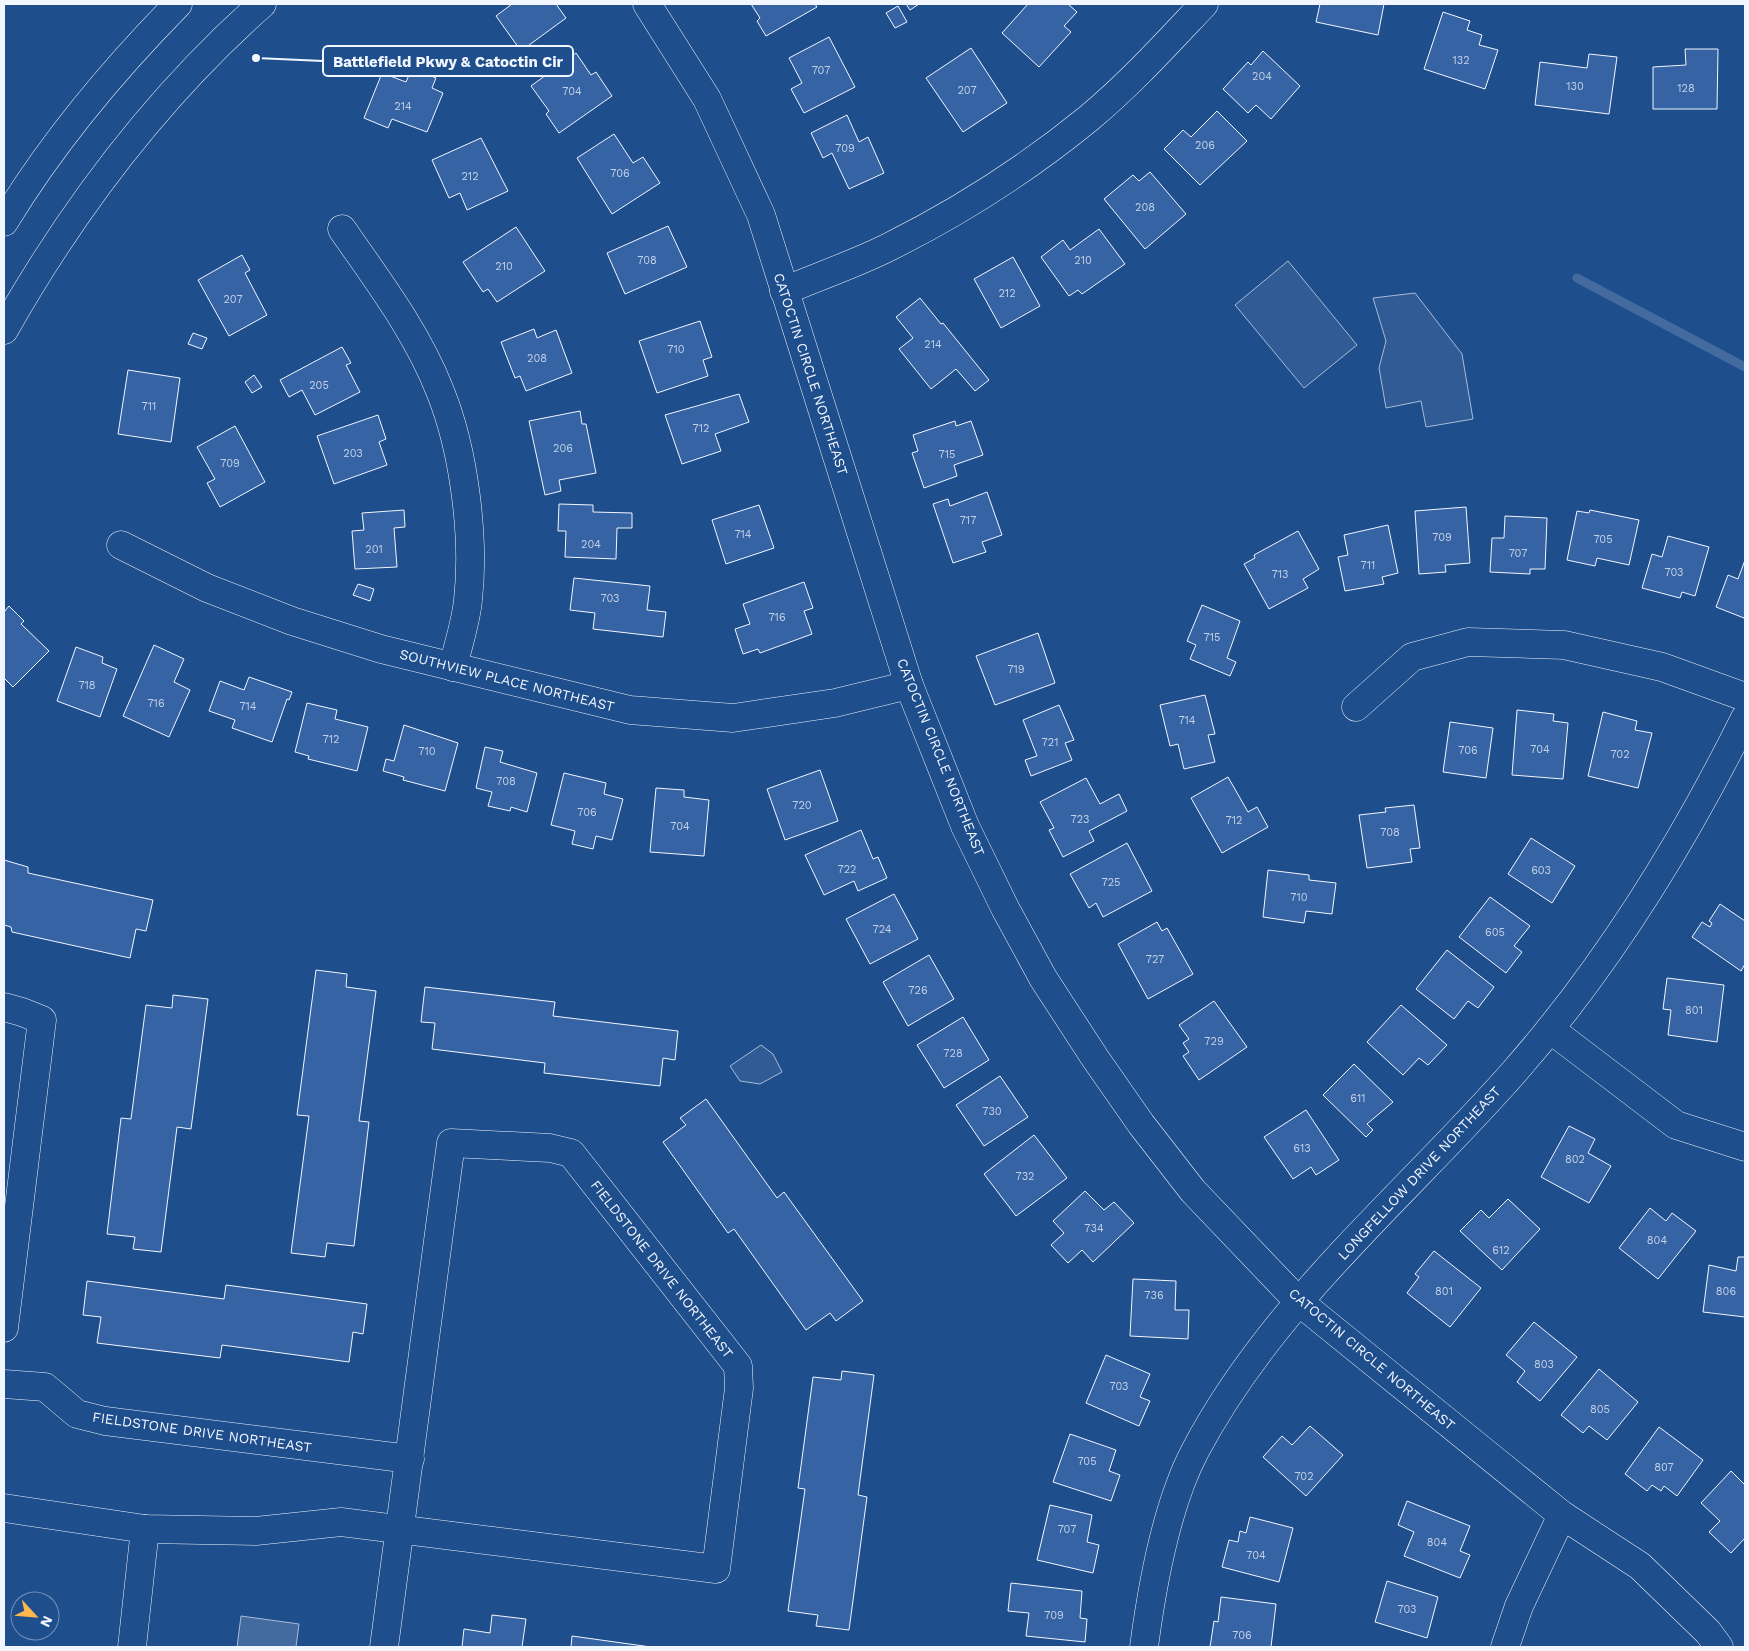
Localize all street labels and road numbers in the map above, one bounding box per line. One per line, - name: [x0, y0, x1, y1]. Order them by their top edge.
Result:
- street label: CATOCTIN CIRCLE NORTHEAST: [771, 271, 851, 478]
- street label: SOUTHVIEW PLACE NORTHEAST: [398, 646, 617, 715]
- street label: CATOCTIN CIRCLE NORTHEAST: [894, 656, 988, 859]
- street label: LONGFELLOW DRIVE NORTHEAST: [1334, 1083, 1504, 1263]
- street label: FIELDSTONE DRIVE NORTHEAST: [588, 1177, 737, 1361]
- street label: CATOCTIN CIRCLE NORTHEAST: [1286, 1285, 1459, 1434]
- street label: FIELDSTONE DRIVE NORTHEAST: [91, 1409, 313, 1455]

